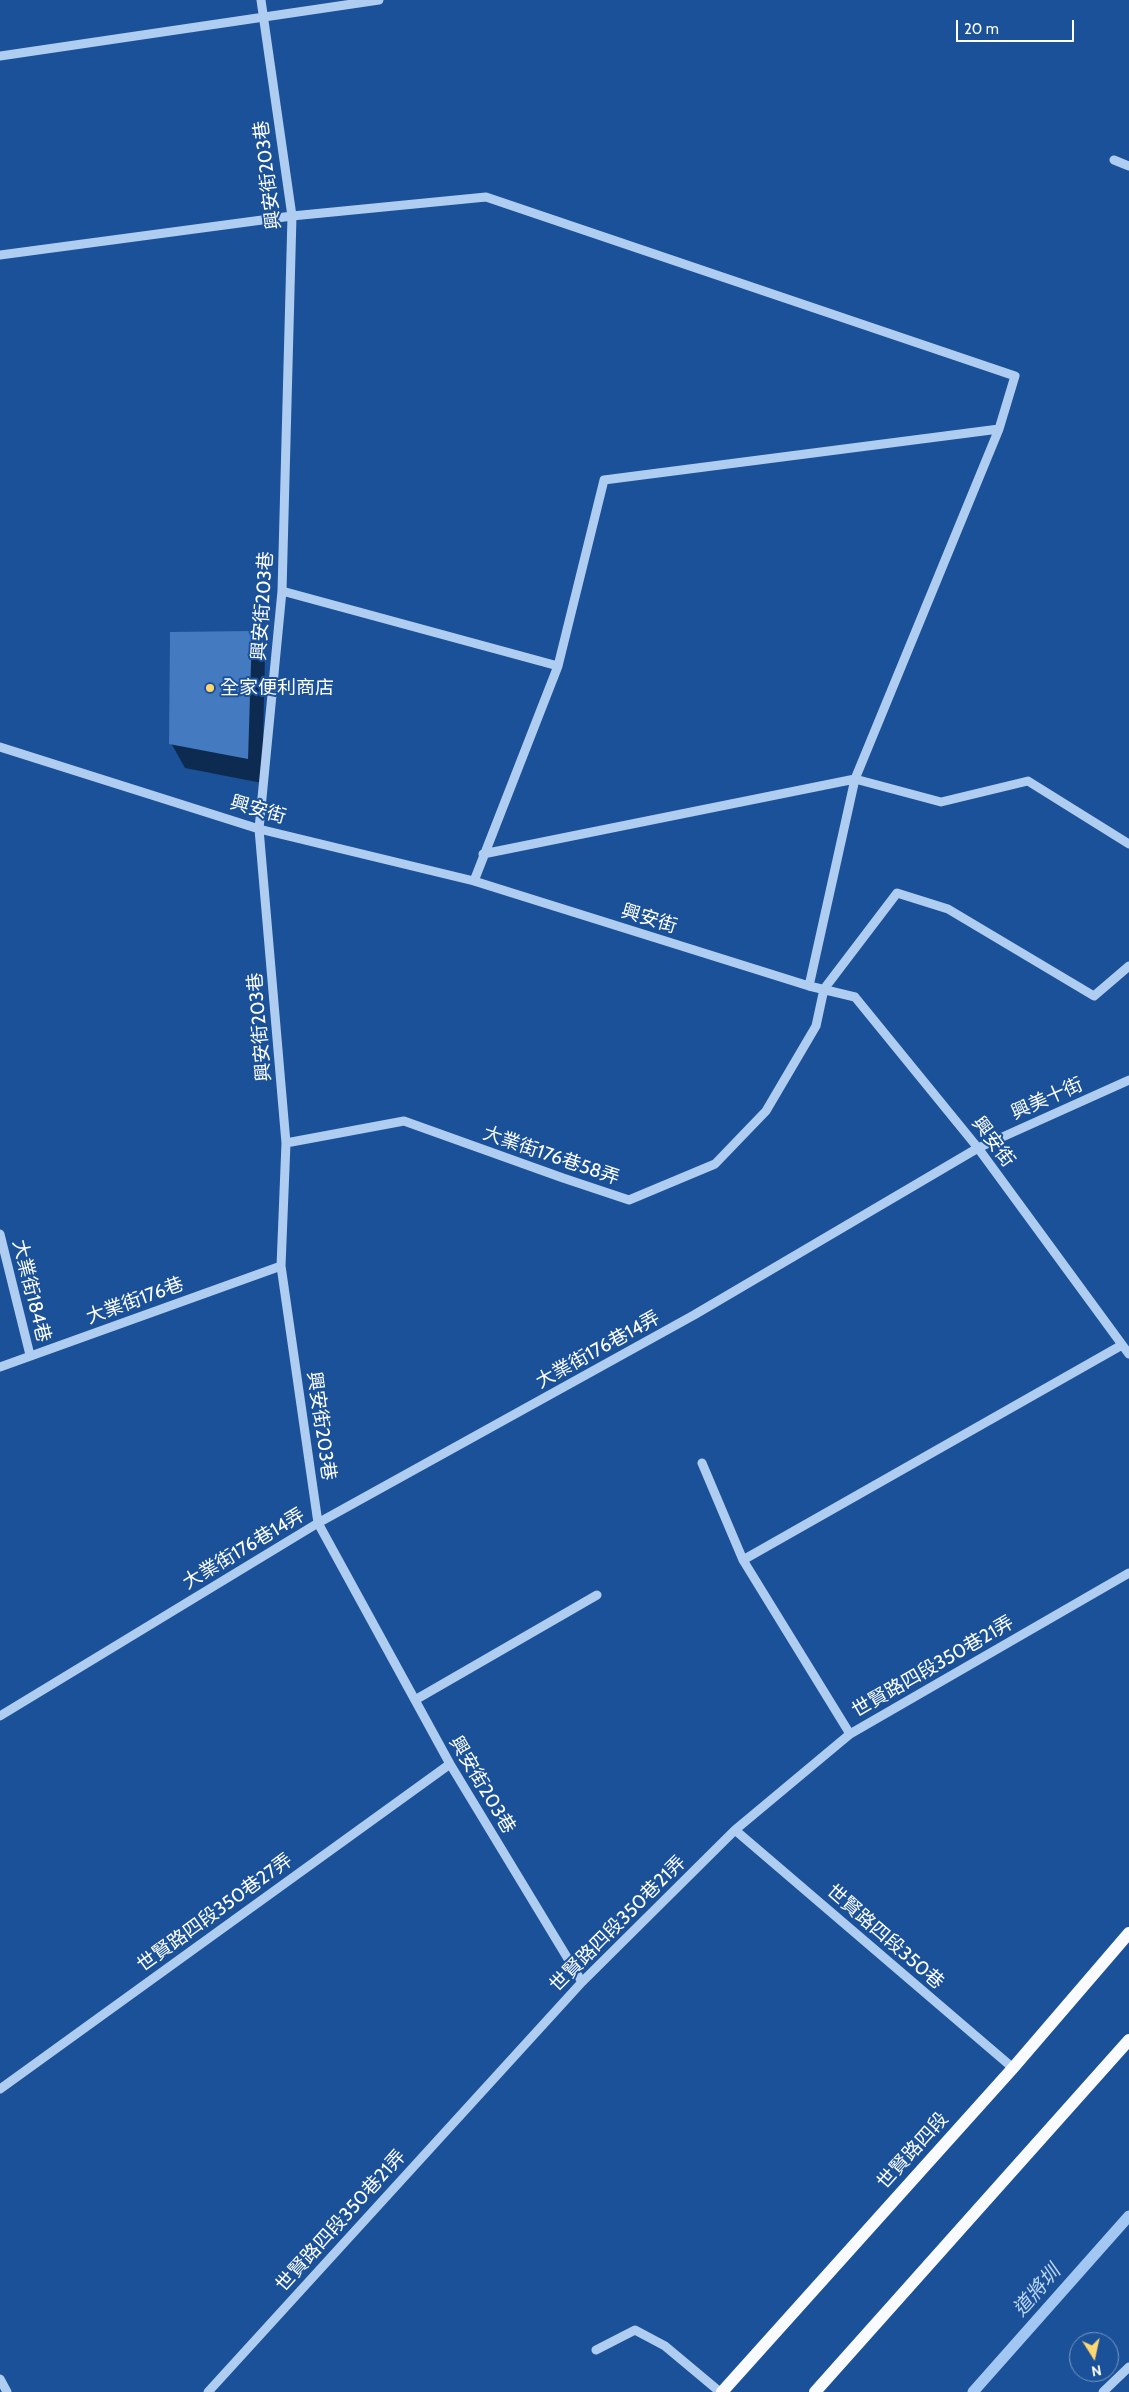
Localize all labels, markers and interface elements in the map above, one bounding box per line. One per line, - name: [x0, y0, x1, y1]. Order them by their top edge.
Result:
- scale bar: [959, 10, 1076, 42]
- text: 20 m: [964, 20, 999, 38]
- street label: 興安街203巷: [250, 119, 286, 231]
- street label: 興安街203巷: [248, 551, 278, 661]
- place label: 全家便利商店: [220, 677, 334, 699]
- marker: 全家便利商店: [204, 682, 216, 694]
- street label: 興安街: [227, 791, 289, 829]
- street label: 興安街: [618, 900, 680, 938]
- street label: 興安街203巷: [244, 971, 276, 1083]
- street label: 興美十街: [1008, 1073, 1086, 1125]
- street label: 興安街: [967, 1112, 1019, 1172]
- street label: 大業街176巷58弄: [480, 1122, 622, 1190]
- street label: 大業街184巷: [7, 1237, 55, 1345]
- street label: 大業街176巷: [83, 1273, 187, 1329]
- street label: 大業街176巷14弄: [532, 1307, 664, 1393]
- street label: 興安街203巷: [302, 1370, 340, 1482]
- street label: 大業街176巷14弄: [179, 1504, 309, 1594]
- street label: 世賢路四段350巷21弄: [848, 1611, 1018, 1723]
- street label: 興安街203巷: [444, 1732, 520, 1838]
- street label: 世賢路四段350巷27弄: [133, 1849, 297, 1977]
- street label: 世賢路四段350巷21弄: [545, 1851, 691, 1997]
- street label: 世賢路四段350巷: [822, 1880, 948, 1994]
- street label: 世賢路四段: [873, 2108, 953, 2194]
- street label: 世賢路四段350巷21弄: [271, 2145, 411, 2297]
- water label: 道將圳: [1008, 2260, 1066, 2322]
- north arrow: [1069, 2332, 1119, 2382]
- text: N: [1090, 2361, 1103, 2381]

